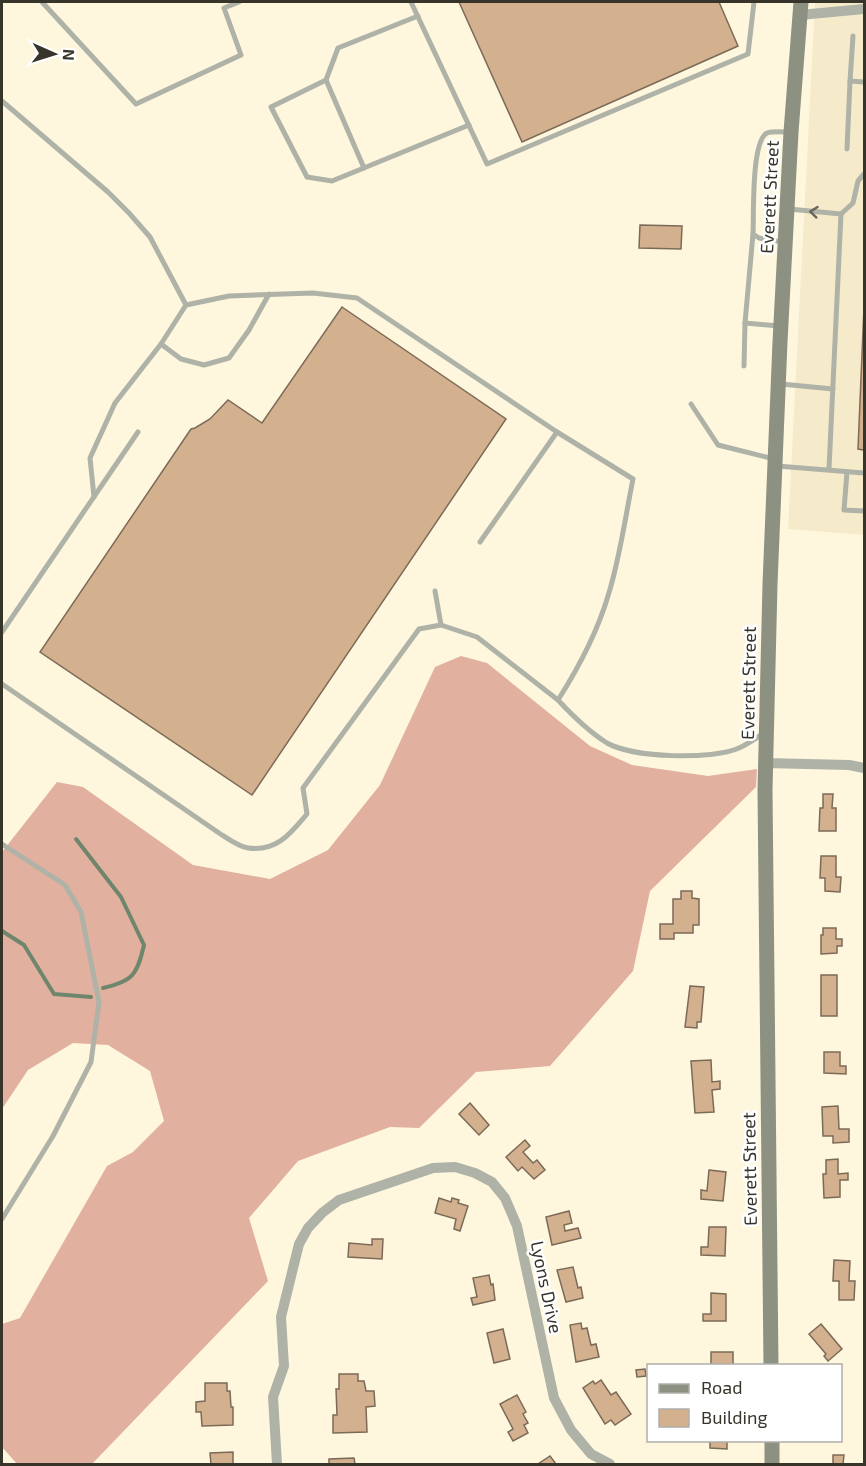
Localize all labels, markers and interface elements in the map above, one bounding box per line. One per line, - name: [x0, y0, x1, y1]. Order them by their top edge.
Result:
- north arrow: [24, 24, 84, 84]
- text: N: [60, 49, 79, 61]
- street label: Everett Street: [755, 140, 783, 254]
- one-way arrow: [810, 206, 819, 219]
- street label: Everett Street: [736, 626, 760, 740]
- street label: Everett Street: [737, 1112, 761, 1226]
- street label: Lyons Drive: [526, 1239, 568, 1335]
- legend: [647, 1364, 842, 1442]
- text: Road: [701, 1376, 742, 1398]
- text: Building: [701, 1406, 768, 1428]

